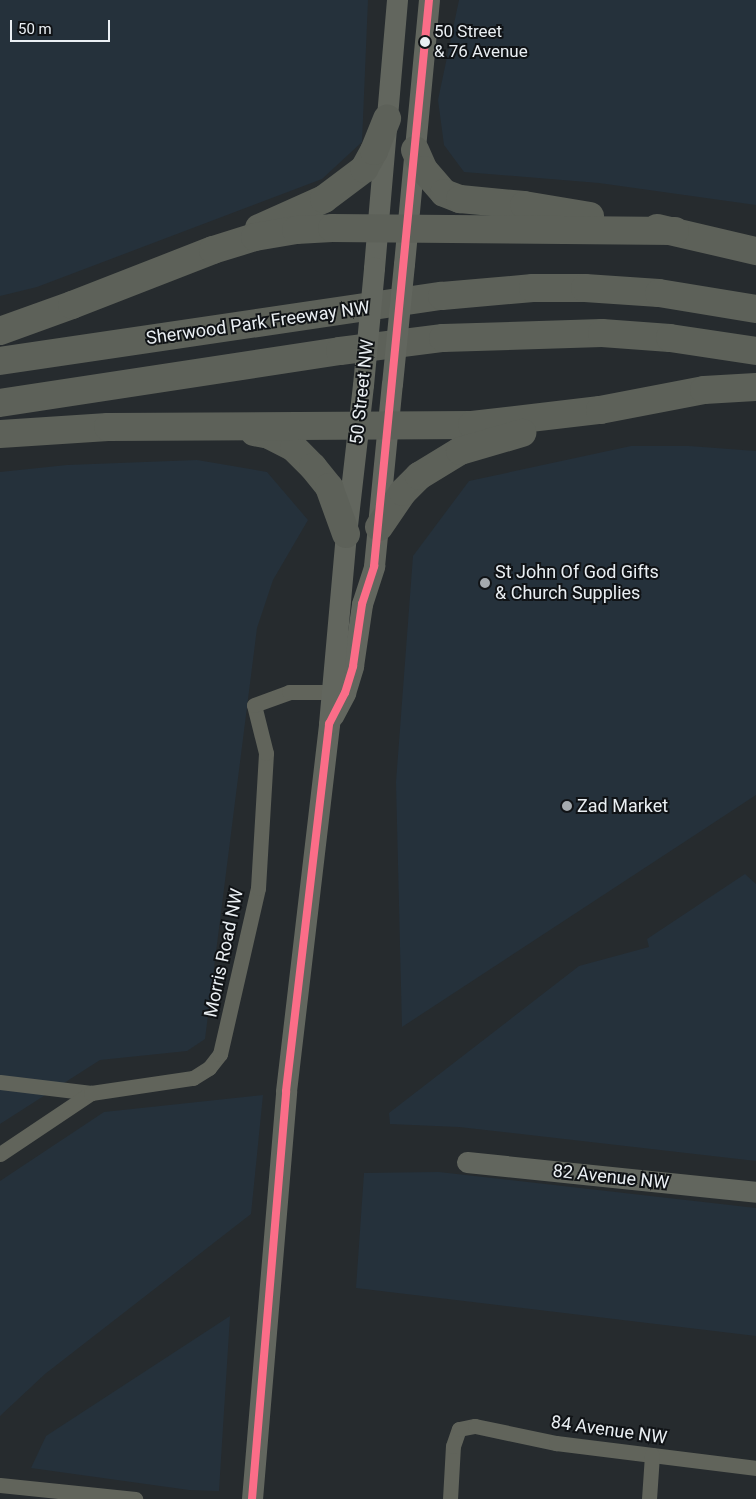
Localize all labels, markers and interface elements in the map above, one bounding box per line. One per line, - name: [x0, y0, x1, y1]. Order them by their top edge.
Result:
- scale bar: [12, 10, 112, 42]
- text: 50 m: [18, 20, 52, 38]
- place label: 50 Street & 76 Avenue: [434, 22, 528, 62]
- marker: 50 Street & 76 Avenue: [420, 37, 430, 47]
- street label: Sherwood Park Freeway NW: [145, 297, 371, 349]
- street label: 50 Street NW: [346, 338, 378, 446]
- place label: St John Of God Gifts & Church Supplies: [495, 562, 659, 604]
- marker: St John Of God Gifts & Church Supplies: [479, 577, 491, 589]
- place label: Zad Market: [577, 795, 668, 817]
- marker: Zad Market: [561, 800, 573, 812]
- street label: Morris Road NW: [200, 887, 248, 1019]
- street label: 82 Avenue NW: [552, 1160, 670, 1194]
- street label: 84 Avenue NW: [550, 1411, 668, 1449]

